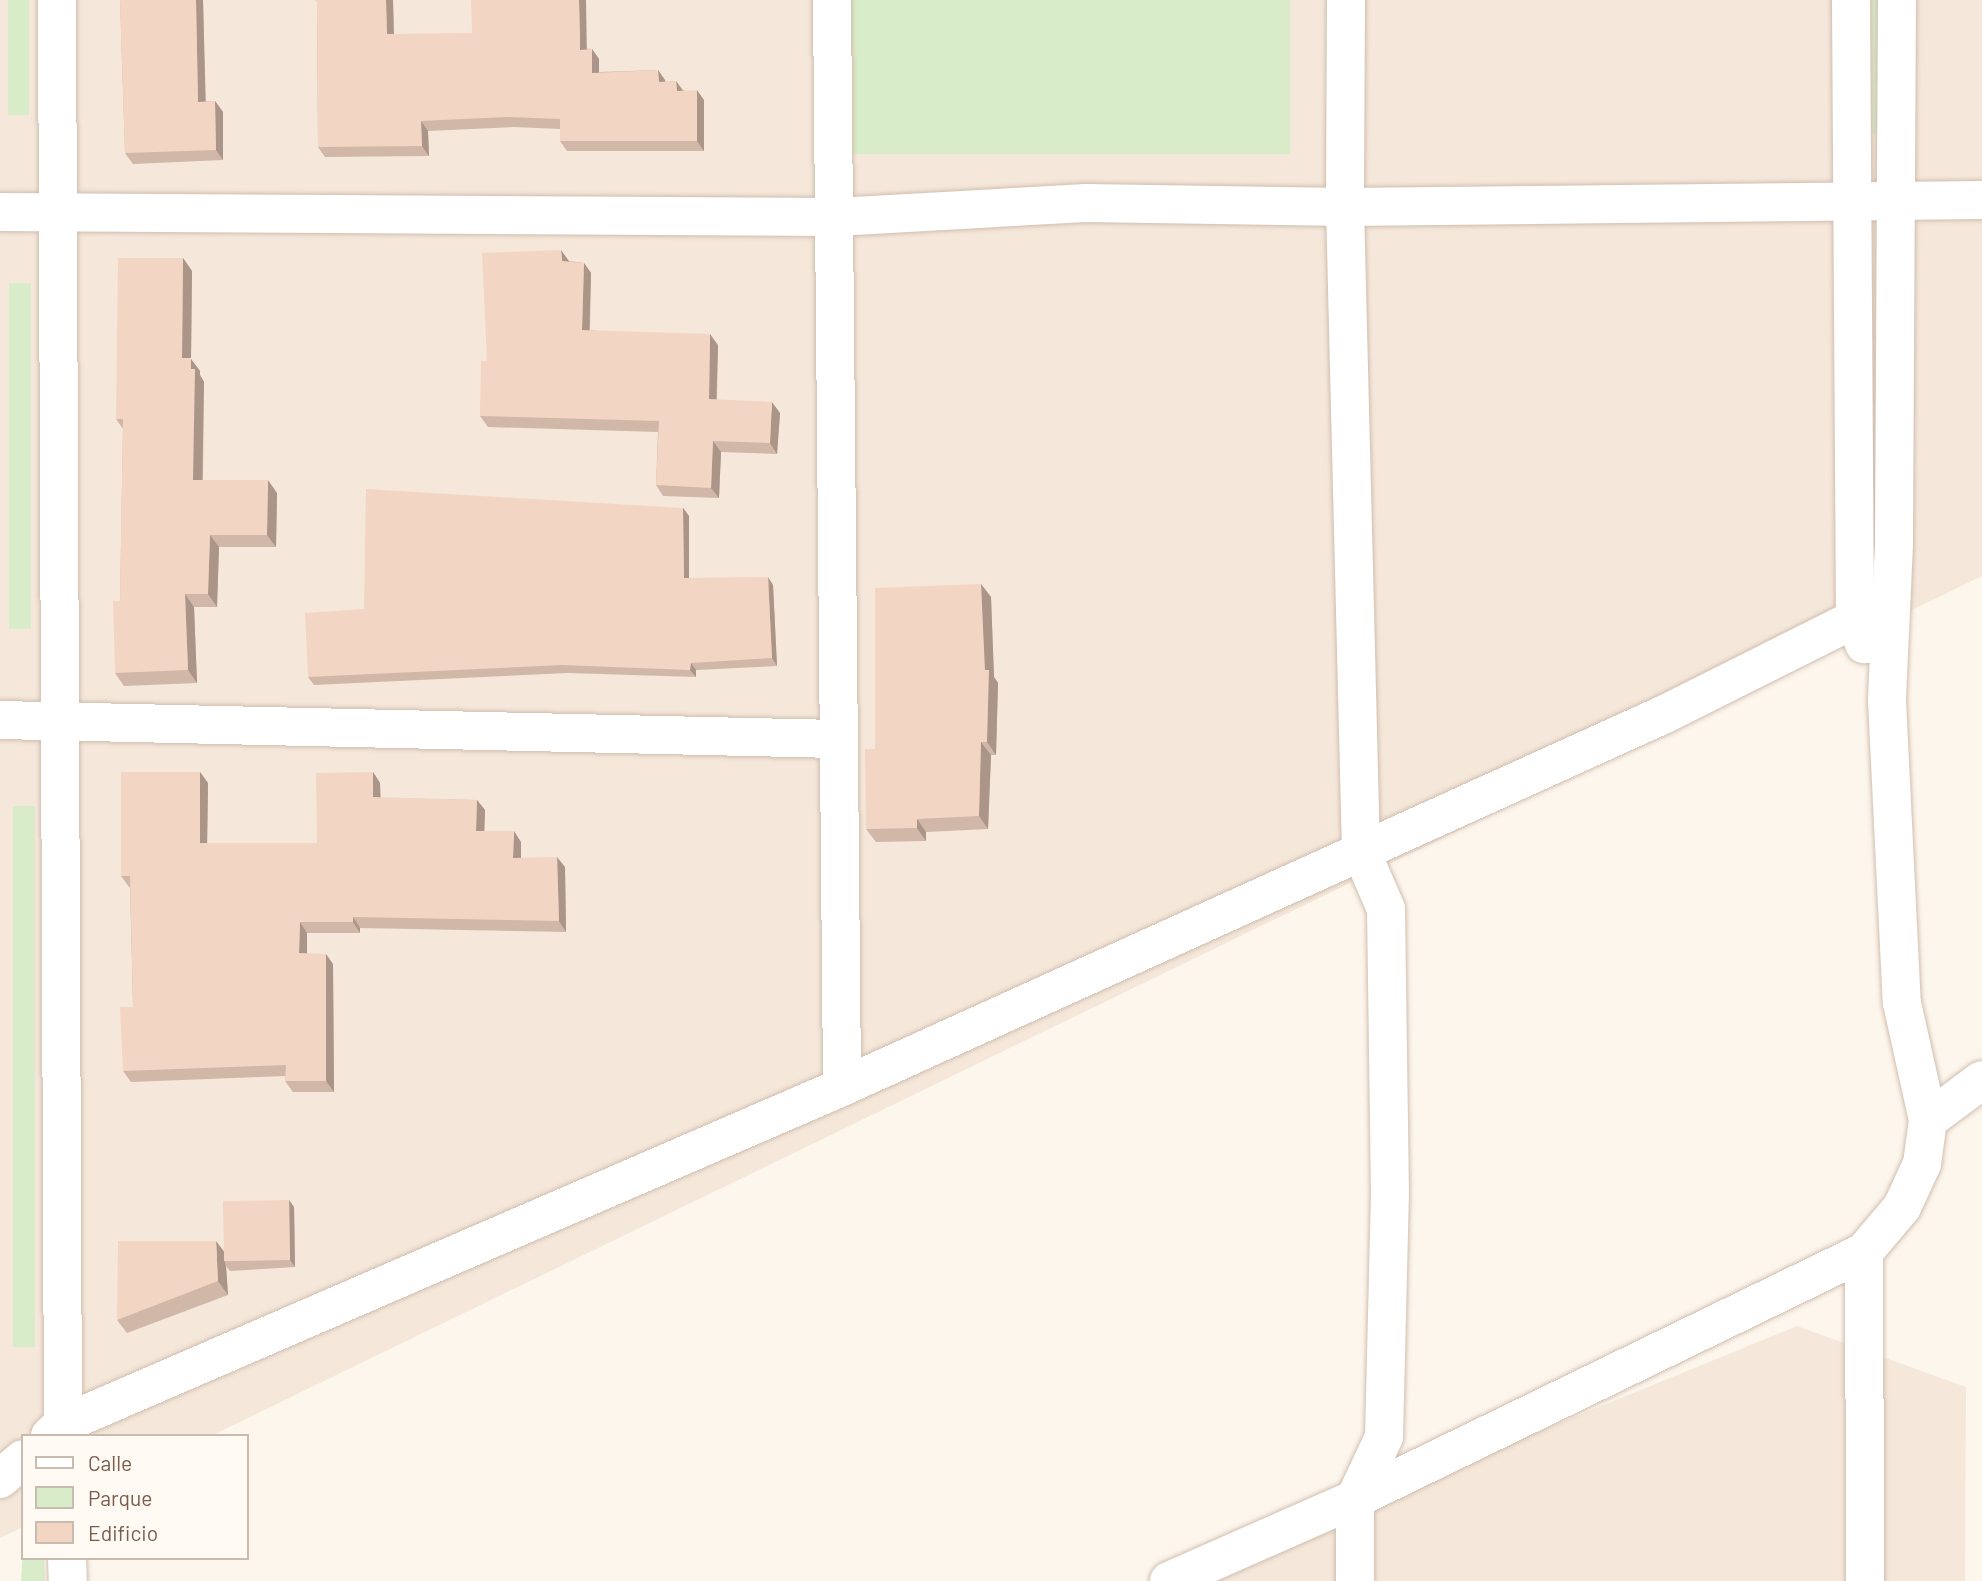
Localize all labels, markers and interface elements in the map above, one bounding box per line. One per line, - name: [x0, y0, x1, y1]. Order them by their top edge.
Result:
- legend: [21, 1434, 248, 1560]
- text: Calle: [88, 1450, 132, 1475]
- text: Parque: [88, 1485, 153, 1510]
- text: Edificio: [88, 1520, 158, 1545]

